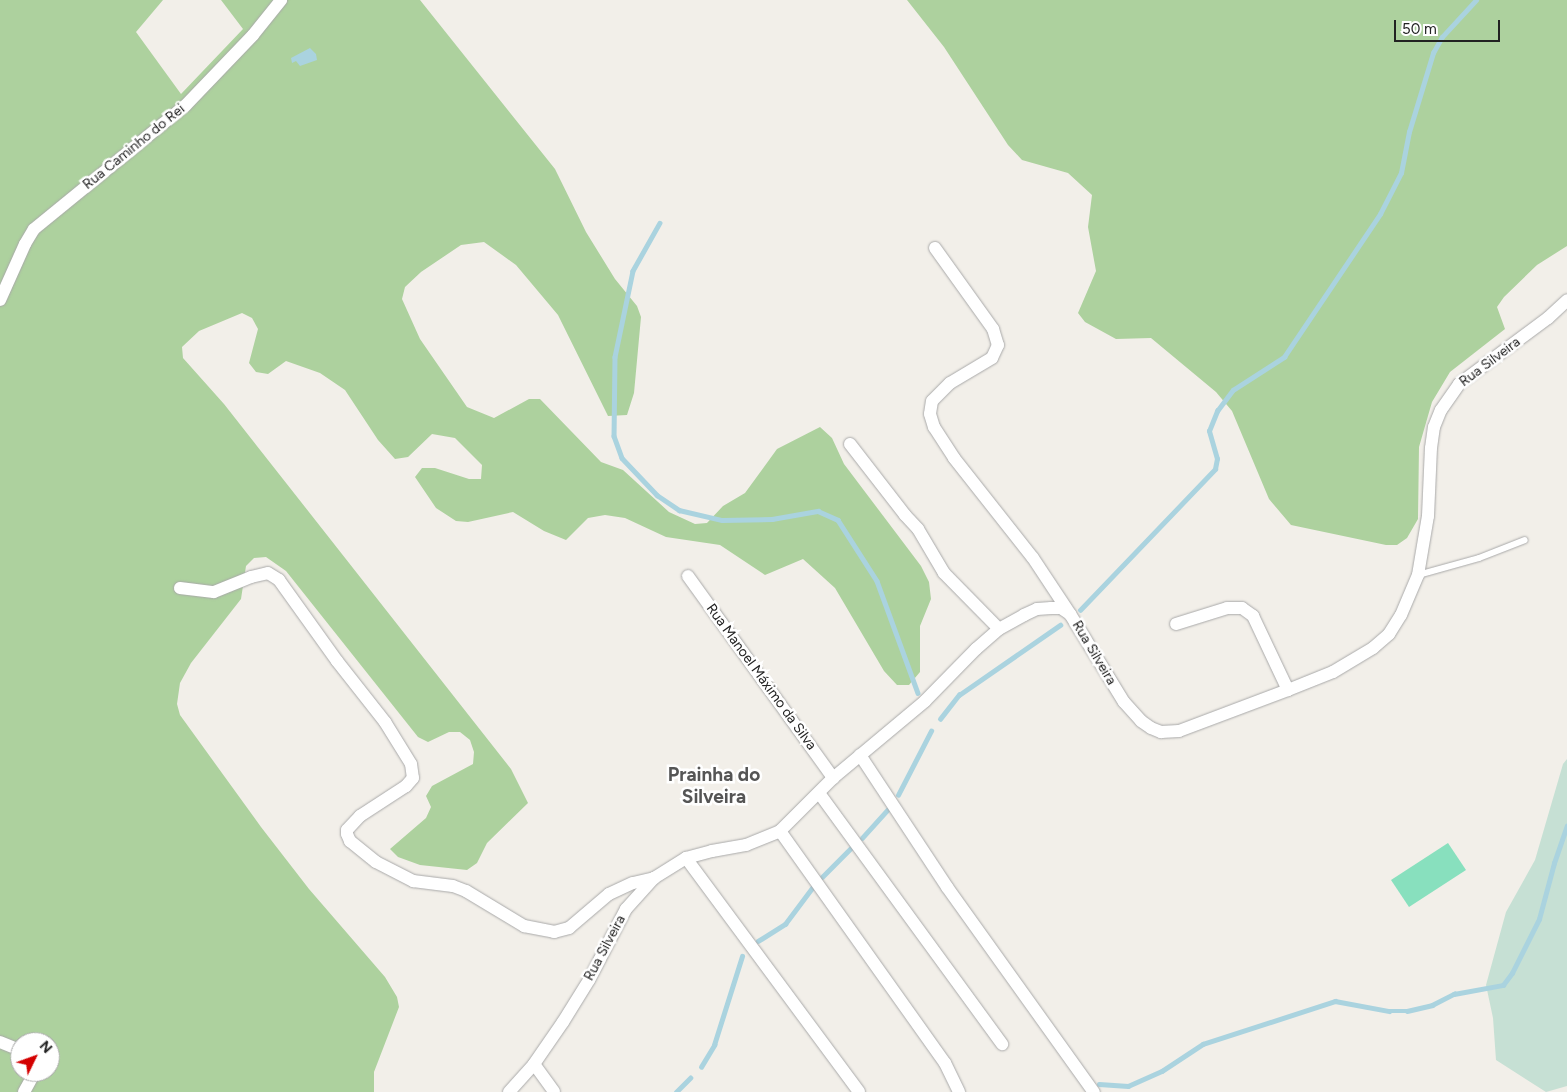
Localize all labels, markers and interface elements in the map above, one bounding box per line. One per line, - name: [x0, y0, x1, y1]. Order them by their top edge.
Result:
- scale bar: [1397, 10, 1503, 42]
- text: 50 m: [1402, 20, 1437, 38]
- street label: Rua Caminho do Rei: [80, 101, 188, 193]
- street label: Rua Silveira: [1456, 334, 1524, 390]
- street label: Rua Manoel Máximo da Silva: [702, 601, 820, 753]
- street label: Rua Silveira: [1068, 618, 1120, 688]
- district label: Prainha do Silveira: [668, 764, 760, 808]
- street label: Rua Silveira: [581, 912, 629, 984]
- north arrow: [10, 1032, 60, 1082]
- text: N: [36, 1038, 56, 1057]

